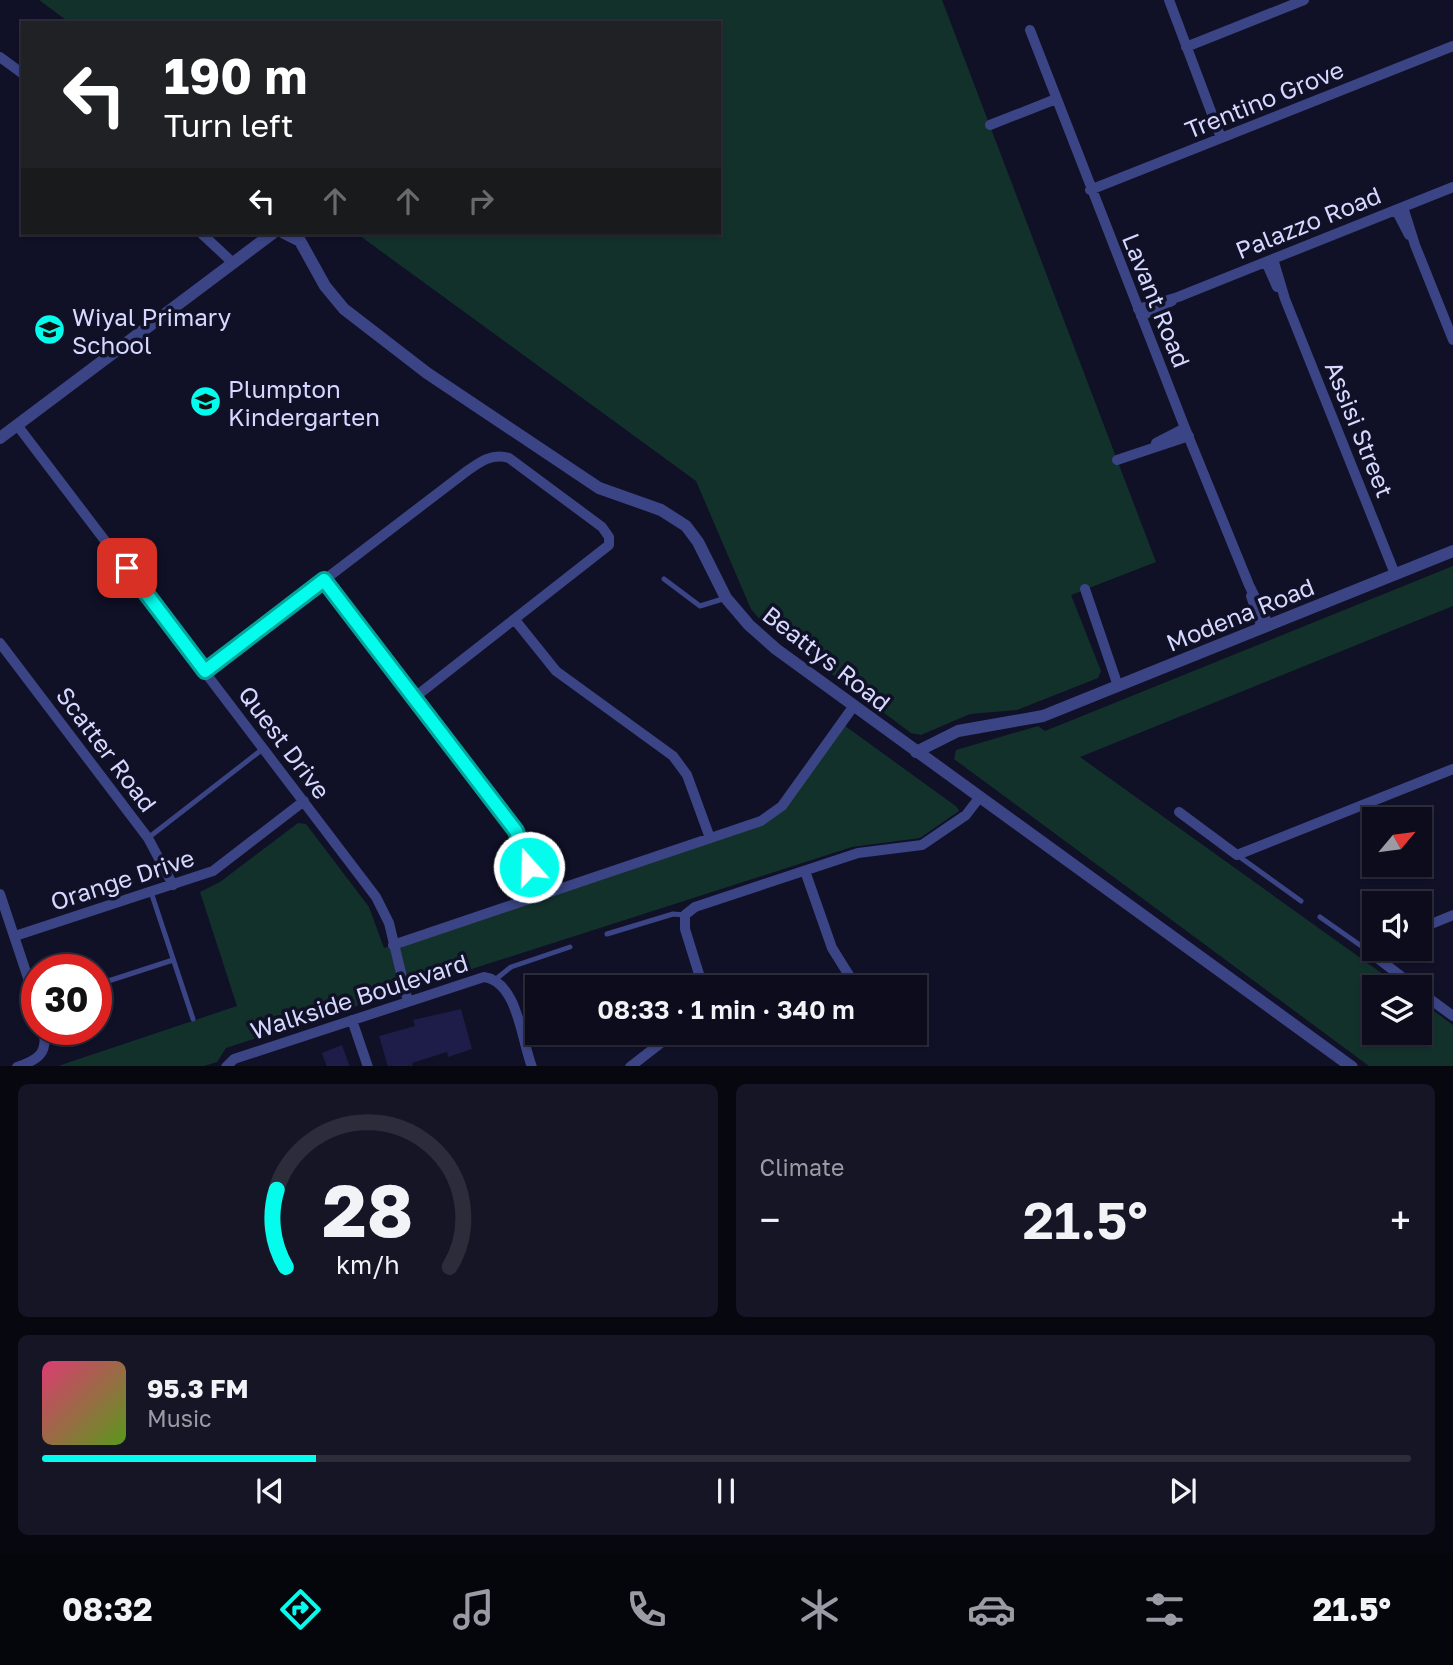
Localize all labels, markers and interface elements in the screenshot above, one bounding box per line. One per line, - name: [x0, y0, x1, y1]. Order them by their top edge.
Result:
- text: 190 m: [164, 46, 307, 105]
- icon: left: [49, 49, 140, 140]
- street label: Trentino Grove: [1181, 54, 1347, 144]
- text: Turn left: [164, 106, 293, 144]
- street label: Palazzo Road: [1231, 180, 1385, 264]
- icon: left: [243, 182, 281, 220]
- icon: ahead: [316, 182, 354, 220]
- icon: ahead: [389, 182, 427, 220]
- icon: right: [462, 182, 500, 220]
- street label: Lavant Road: [1117, 229, 1197, 371]
- place label: Wiyal Primary School: [72, 302, 231, 359]
- school or university icon: Wiyal Primary School: [32, 313, 66, 347]
- street label: Assisi Street: [1320, 357, 1400, 501]
- place label: Plumpton Kindergarten: [228, 374, 380, 431]
- school or university icon: Plumpton Kindergarten: [188, 385, 222, 419]
- pin: [97, 538, 157, 598]
- icon: arrive: [108, 549, 146, 587]
- street label: Modena Road: [1162, 571, 1318, 657]
- street label: Beattys Road: [758, 599, 896, 717]
- street label: Quest Drive: [233, 680, 337, 804]
- street label: Scatter Road: [51, 681, 163, 817]
- north arrow: [1362, 807, 1432, 877]
- map controls: [1362, 807, 1432, 1045]
- position arrow: [492, 830, 566, 904]
- street label: Orange Drive: [46, 842, 198, 916]
- button: sound: [1362, 891, 1432, 961]
- street label: Walkside Boulevard: [247, 947, 471, 1045]
- speed limit sign: 30: [21, 954, 112, 1045]
- button: layers: [1362, 975, 1432, 1045]
- text: 08:33 · 1 min · 340 m: [597, 994, 855, 1025]
- text: Climate: [760, 1153, 844, 1181]
- text: 28: [322, 1166, 413, 1253]
- text: 21.5°: [1023, 1188, 1148, 1250]
- text: −: [760, 1197, 780, 1242]
- text: +: [1390, 1197, 1411, 1242]
- text: km/h: [336, 1248, 400, 1279]
- text: 95.3 FM: [147, 1373, 249, 1404]
- text: Music: [147, 1404, 212, 1432]
- icon: previous: [251, 1472, 289, 1510]
- icon: pause: [707, 1472, 745, 1510]
- icon: next: [1164, 1472, 1202, 1510]
- icon: directions: [276, 1585, 325, 1634]
- icon: music: [449, 1585, 498, 1634]
- icon: phone: [622, 1585, 671, 1634]
- icon: climate: [795, 1585, 844, 1634]
- icon: car: [967, 1585, 1016, 1634]
- icon: filters: [1140, 1585, 1189, 1634]
- text: 08:32: [62, 1590, 152, 1628]
- text: 21.5°: [1313, 1590, 1391, 1628]

